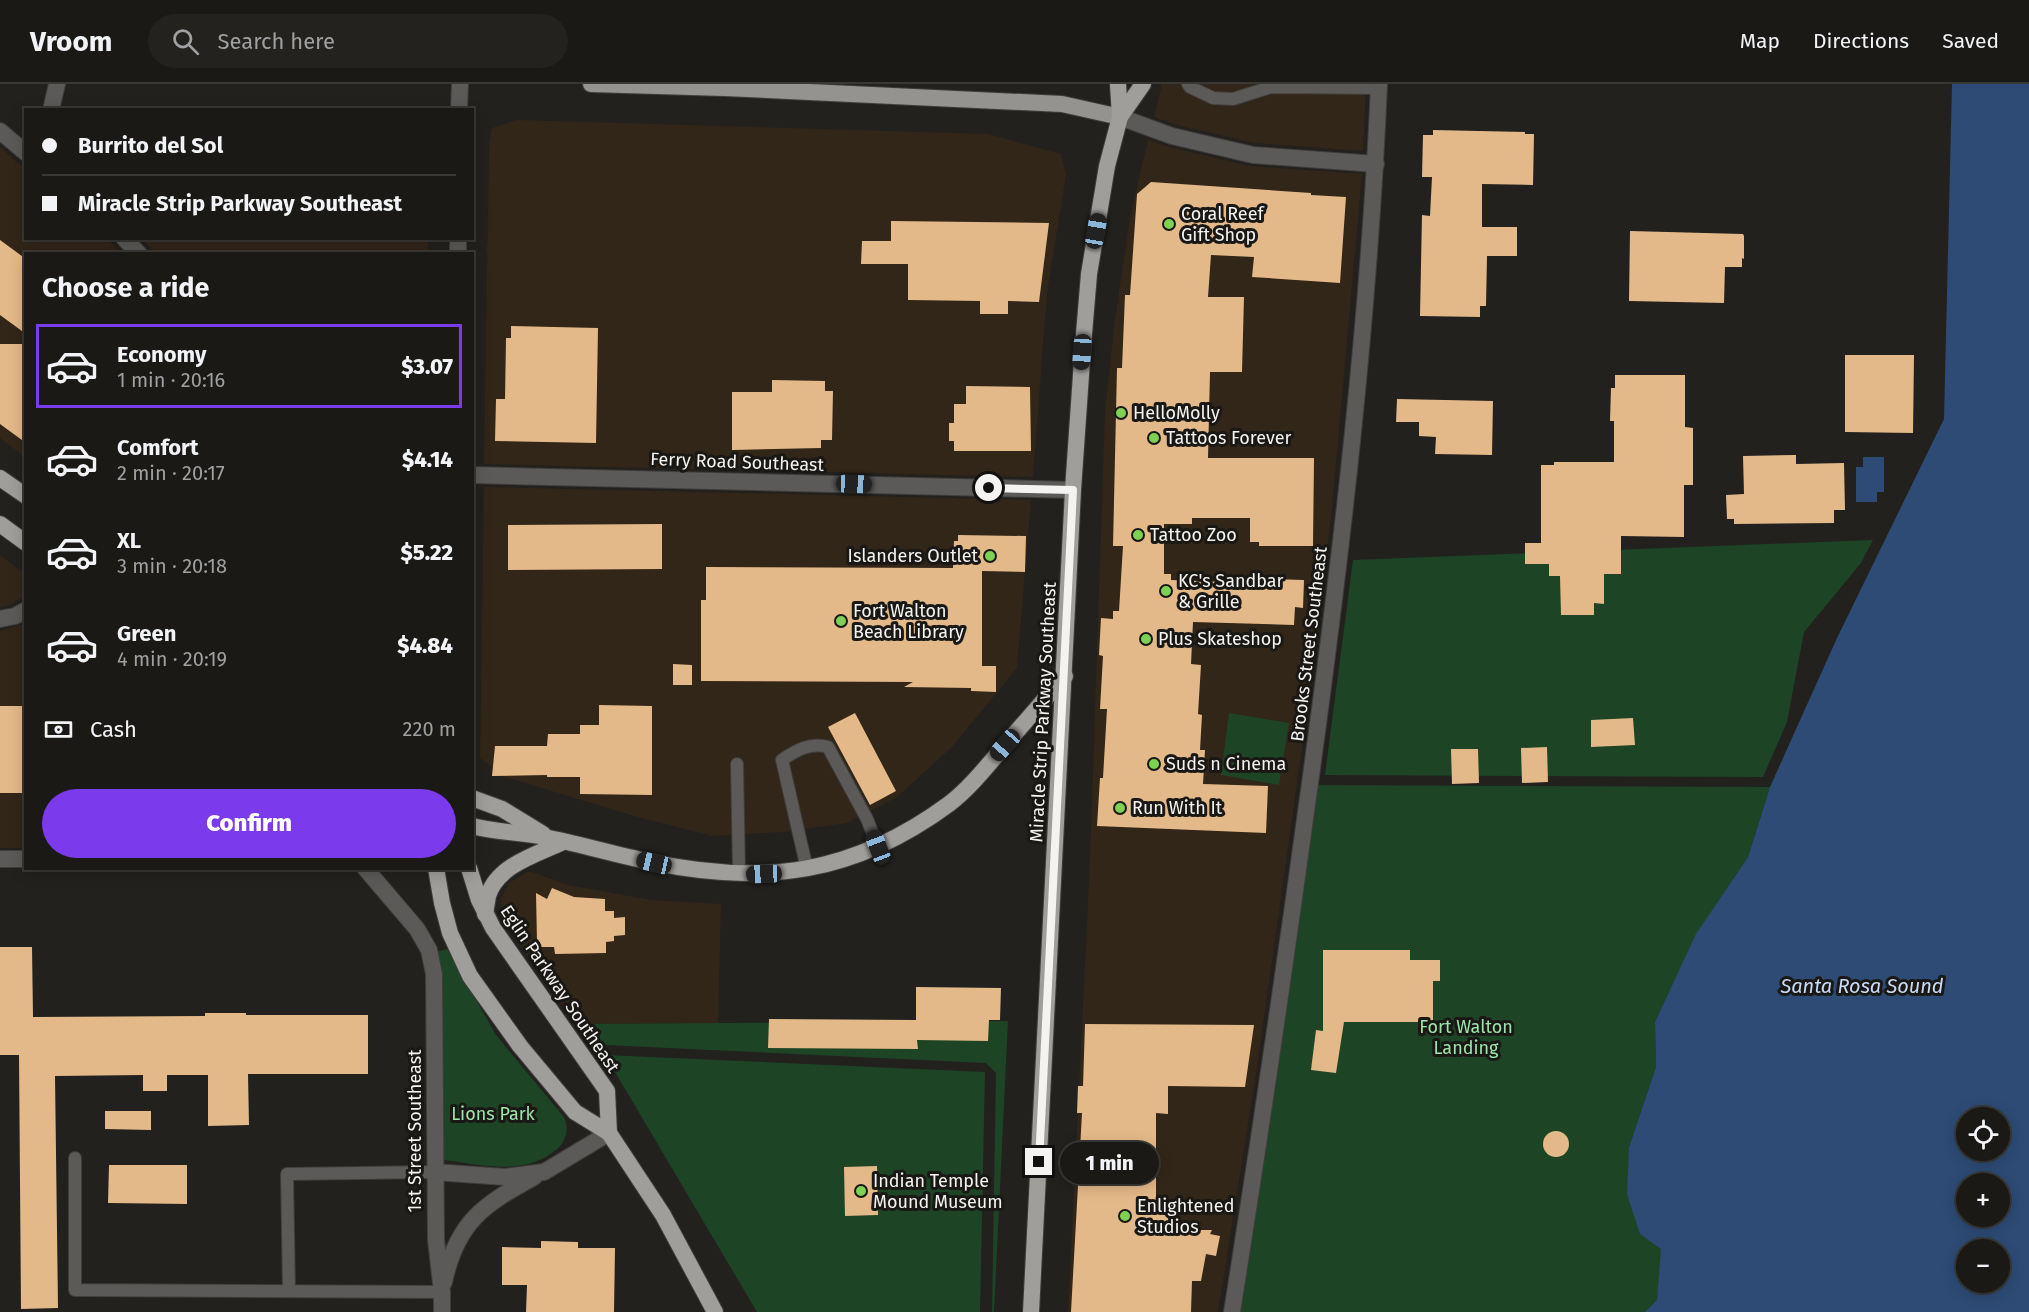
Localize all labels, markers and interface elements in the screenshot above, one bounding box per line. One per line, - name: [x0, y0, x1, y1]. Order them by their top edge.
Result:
- search box: [148, 14, 568, 68]
- text: Vroom: [30, 25, 112, 58]
- icon: search: [169, 25, 202, 58]
- text: Search here: [217, 28, 335, 55]
- text: Map: [1740, 28, 1780, 54]
- text: Directions: [1813, 28, 1909, 54]
- text: Saved: [1942, 28, 1999, 54]
- text: Burrito del Sol: [78, 132, 223, 159]
- text: Miracle Strip Parkway Southeast: [78, 190, 402, 217]
- place label: Coral Reef Gift Shop: [1181, 203, 1265, 246]
- car: [1084, 212, 1108, 250]
- marker: Coral Reef Gift Shop: [1162, 217, 1176, 231]
- text: Choose a ride: [42, 272, 209, 304]
- car: [1072, 333, 1092, 371]
- icon: car: [45, 339, 99, 393]
- text: Economy: [117, 341, 206, 368]
- text: $3.07: [401, 353, 453, 380]
- text: 1 min · 20:16: [117, 368, 225, 392]
- place label: HelloMolly: [1133, 402, 1220, 424]
- marker: HelloMolly: [1114, 406, 1128, 420]
- place label: Tattoos Forever: [1166, 427, 1292, 449]
- marker: Tattoos Forever: [1147, 431, 1161, 445]
- icon: car: [45, 432, 99, 486]
- text: Comfort: [117, 434, 198, 461]
- text: $4.14: [402, 446, 453, 473]
- street label: Ferry Road Southeast: [650, 448, 825, 476]
- text: 2 min · 20:17: [117, 461, 225, 485]
- car: [836, 474, 872, 494]
- route start: [975, 474, 1002, 501]
- place label: Tattoo Zoo: [1150, 524, 1237, 546]
- icon: car: [45, 525, 99, 579]
- text: XL: [117, 527, 141, 554]
- marker: Tattoo Zoo: [1131, 528, 1145, 542]
- text: $5.22: [400, 539, 453, 566]
- place label: Islanders Outlet: [848, 545, 978, 567]
- street label: Brooks Street Southeast: [1286, 545, 1332, 743]
- marker: Islanders Outlet: [983, 549, 997, 563]
- text: 3 min · 20:18: [117, 554, 227, 578]
- place label: KC's Sandbar & Grille: [1178, 570, 1284, 613]
- street label: Miracle Strip Parkway Southeast: [1025, 581, 1061, 843]
- marker: KC's Sandbar & Grille: [1159, 584, 1173, 598]
- place label: Fort Walton Beach Library: [853, 600, 964, 643]
- marker: Fort Walton Beach Library: [834, 614, 848, 628]
- icon: car: [45, 618, 99, 672]
- text: Green: [117, 620, 176, 647]
- place label: Plus Skateshop: [1158, 628, 1282, 650]
- text: $4.84: [397, 632, 453, 659]
- marker: Plus Skateshop: [1139, 632, 1153, 646]
- text: 4 min · 20:19: [117, 647, 227, 671]
- icon: cash: [42, 713, 75, 746]
- text: Cash: [90, 716, 137, 743]
- text: 220 m: [403, 717, 456, 741]
- car: [986, 726, 1024, 764]
- place label: Suds n Cinema: [1166, 753, 1286, 775]
- marker: Suds n Cinema: [1147, 757, 1161, 771]
- button: Confirm: [42, 789, 456, 858]
- place label: Run With It: [1132, 797, 1223, 819]
- marker: Run With It: [1113, 801, 1127, 815]
- car: [863, 827, 893, 867]
- car: [634, 850, 674, 876]
- car: [746, 864, 782, 884]
- street label: Eglin Parkway Southeast: [496, 901, 625, 1077]
- water label: Santa Rosa Sound: [1779, 974, 1944, 998]
- park label: Fort Walton Landing: [1419, 1016, 1513, 1059]
- street label: 1st Street Southeast: [404, 1049, 426, 1213]
- park label: Lions Park: [451, 1103, 536, 1125]
- map controls: [1956, 1107, 2010, 1293]
- button: locate: [1956, 1107, 2010, 1161]
- callout: 1 min: [1060, 1141, 1159, 1183]
- route end: [1025, 1148, 1052, 1175]
- text: 1 min: [1086, 1151, 1133, 1175]
- place label: Indian Temple Mound Museum: [873, 1170, 1003, 1213]
- button: +: [1956, 1173, 2010, 1227]
- marker: Indian Temple Mound Museum: [854, 1184, 868, 1198]
- place label: Enlightened Studios: [1137, 1195, 1234, 1238]
- marker: Enlightened Studios: [1118, 1209, 1132, 1223]
- button: −: [1956, 1239, 2010, 1293]

